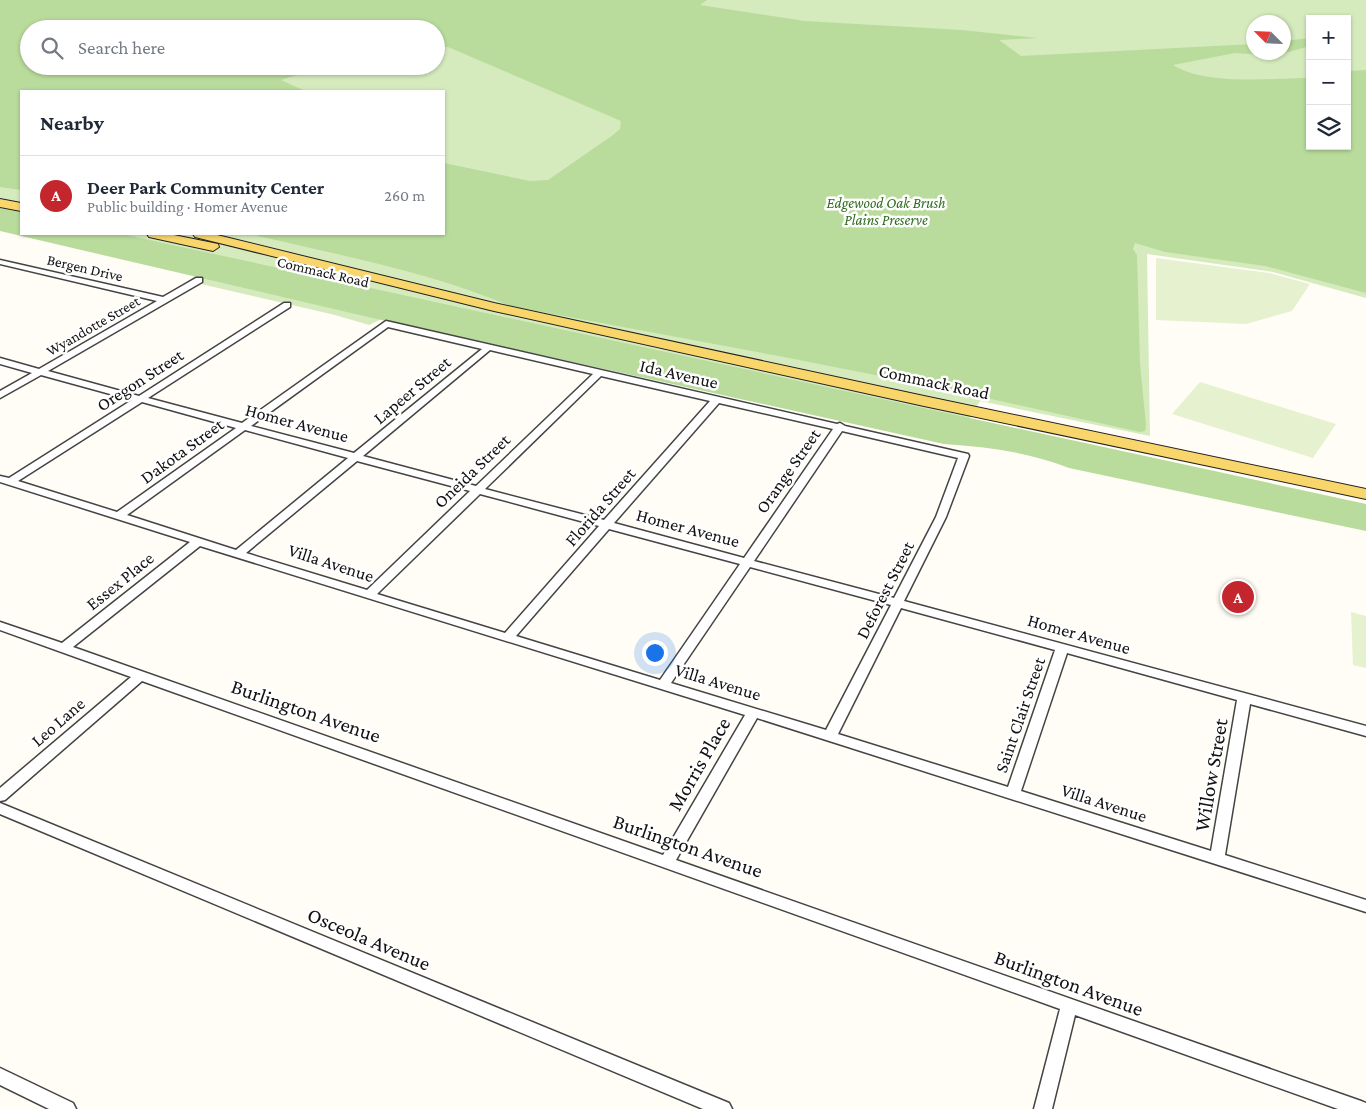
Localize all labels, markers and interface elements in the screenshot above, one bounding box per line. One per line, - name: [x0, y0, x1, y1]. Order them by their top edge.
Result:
- north arrow: [1246, 15, 1291, 60]
- map controls: [1306, 15, 1351, 150]
- button: +: [1306, 15, 1351, 60]
- search box: [20, 20, 445, 75]
- icon: search: [38, 34, 66, 62]
- text: Search here: [78, 37, 165, 58]
- button: −: [1306, 60, 1351, 105]
- button: layers: [1306, 105, 1351, 150]
- text: Nearby: [40, 111, 104, 135]
- text: Deer Park Community Center: [87, 177, 324, 198]
- text: A: [51, 187, 61, 204]
- text: 260 m: [384, 187, 425, 204]
- park label: Edgewood Oak Brush Plains Preserve: [827, 195, 945, 228]
- text: Public building · Homer Avenue: [87, 198, 288, 215]
- street label: Bergen Drive: [45, 252, 125, 286]
- street label: Commack Road: [275, 254, 371, 290]
- street label: Wyandotte Street: [44, 292, 144, 360]
- street label: Oregon Street: [93, 344, 188, 415]
- street label: Lapeer Street: [369, 351, 455, 428]
- street label: Ida Avenue: [638, 355, 720, 393]
- street label: Commack Road: [877, 361, 992, 404]
- street label: Homer Avenue: [243, 400, 351, 446]
- street label: Dakota Street: [137, 414, 228, 488]
- street label: Orange Street: [752, 424, 825, 517]
- street label: Oneida Street: [430, 429, 515, 512]
- street label: Florida Street: [561, 463, 640, 550]
- street label: Homer Avenue: [634, 505, 742, 551]
- street label: Deforest Street: [852, 537, 919, 642]
- street label: Villa Avenue: [286, 540, 376, 586]
- street label: Essex Place: [82, 548, 158, 614]
- pin: A: [1222, 578, 1254, 616]
- street label: Homer Avenue: [1025, 610, 1133, 658]
- your location: [642, 640, 668, 666]
- street label: Saint Clair Street: [991, 654, 1049, 775]
- street label: Villa Avenue: [673, 659, 764, 705]
- street label: Burlington Avenue: [228, 674, 384, 748]
- street label: Leo Lane: [27, 693, 89, 751]
- street label: Morris Place: [663, 713, 735, 815]
- street label: Willow Street: [1189, 716, 1233, 833]
- street label: Villa Avenue: [1059, 780, 1149, 826]
- street label: Burlington Avenue: [610, 809, 766, 883]
- street label: Osceola Avenue: [304, 902, 434, 976]
- street label: Burlington Avenue: [991, 945, 1147, 1021]

